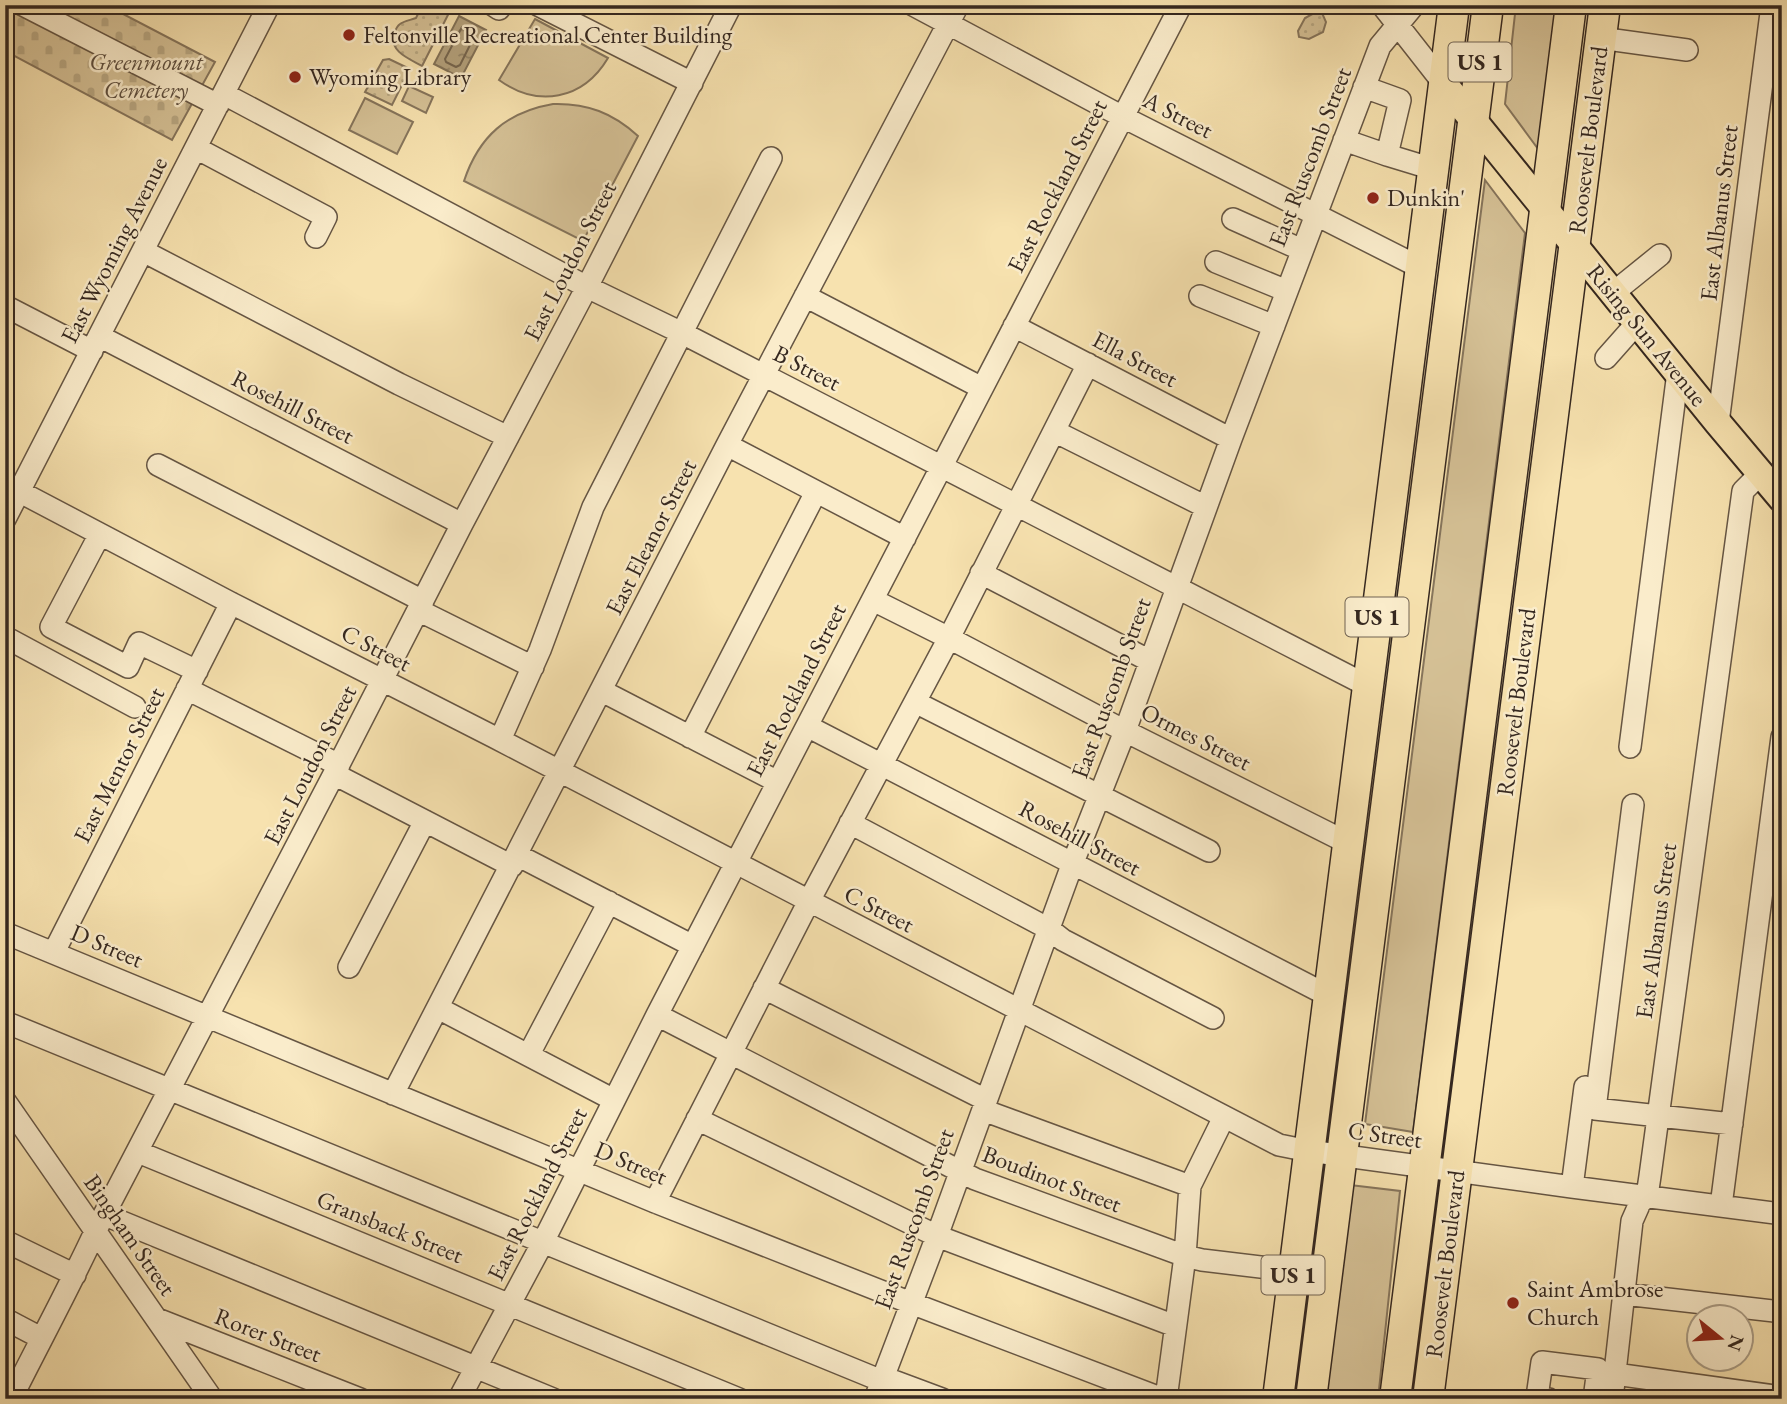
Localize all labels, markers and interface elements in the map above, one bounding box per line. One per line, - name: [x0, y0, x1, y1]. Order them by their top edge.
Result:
- place label: Feltonville Recreational Center Building: [363, 19, 733, 50]
- marker: Feltonville Recreational Center Building: [341, 27, 357, 43]
- road number: US 1: [1448, 43, 1512, 82]
- street label: Roosevelt Boulevard: [1561, 43, 1615, 236]
- park label: Greenmount Cemetery: [89, 46, 204, 105]
- place label: Wyoming Library: [309, 61, 472, 92]
- street label: East Ruscomb Street: [1261, 62, 1358, 251]
- marker: Wyoming Library: [287, 69, 303, 85]
- street label: A Street: [1137, 83, 1219, 145]
- street label: East Rockland Street: [1000, 94, 1114, 278]
- street label: East Albanus Street: [1692, 123, 1745, 303]
- street label: East Wyoming Avenue: [53, 151, 174, 348]
- street label: East Loudon Street: [516, 175, 623, 346]
- place label: Dunkin': [1387, 182, 1465, 213]
- marker: Dunkin': [1365, 190, 1381, 206]
- street label: Rising Sun Avenue: [1580, 257, 1714, 412]
- street label: Ella Street: [1087, 323, 1184, 394]
- street label: B Street: [768, 337, 847, 398]
- street label: Rosehill Street: [227, 362, 360, 451]
- street label: East Eleanor Street: [598, 453, 703, 620]
- street label: East Ruscomb Street: [1063, 593, 1158, 782]
- road number: US 1: [1346, 597, 1408, 636]
- street label: East Rockland Street: [739, 598, 853, 782]
- street label: Roosevelt Boulevard: [1489, 605, 1543, 798]
- street label: C Street: [336, 617, 417, 678]
- street label: East Loudon Street: [256, 679, 363, 850]
- street label: East Mentor Street: [66, 681, 171, 848]
- street label: Ormes Street: [1136, 696, 1257, 778]
- street label: Rosehill Street: [1014, 793, 1147, 883]
- street label: East Albanus Street: [1628, 841, 1683, 1021]
- street label: C Street: [839, 878, 920, 939]
- street label: D Street: [66, 916, 148, 975]
- street label: East Rockland Street: [480, 1102, 594, 1286]
- street label: C Street: [1346, 1114, 1425, 1155]
- street label: East Ruscomb Street: [866, 1124, 961, 1313]
- street label: D Street: [590, 1133, 672, 1192]
- street label: Boudinot Street: [978, 1138, 1126, 1219]
- street label: Roosevelt Boulevard: [1418, 1167, 1472, 1360]
- street label: Bingham Street: [77, 1168, 184, 1302]
- street label: Gransback Street: [312, 1183, 469, 1270]
- road number: US 1: [1262, 1256, 1324, 1294]
- place label: Saint Ambrose Church: [1527, 1273, 1663, 1332]
- marker: Saint Ambrose Church: [1505, 1295, 1521, 1311]
- street label: Rorer Street: [210, 1300, 326, 1369]
- north arrow: [1686, 1302, 1756, 1372]
- text: N: [1721, 1332, 1750, 1355]

